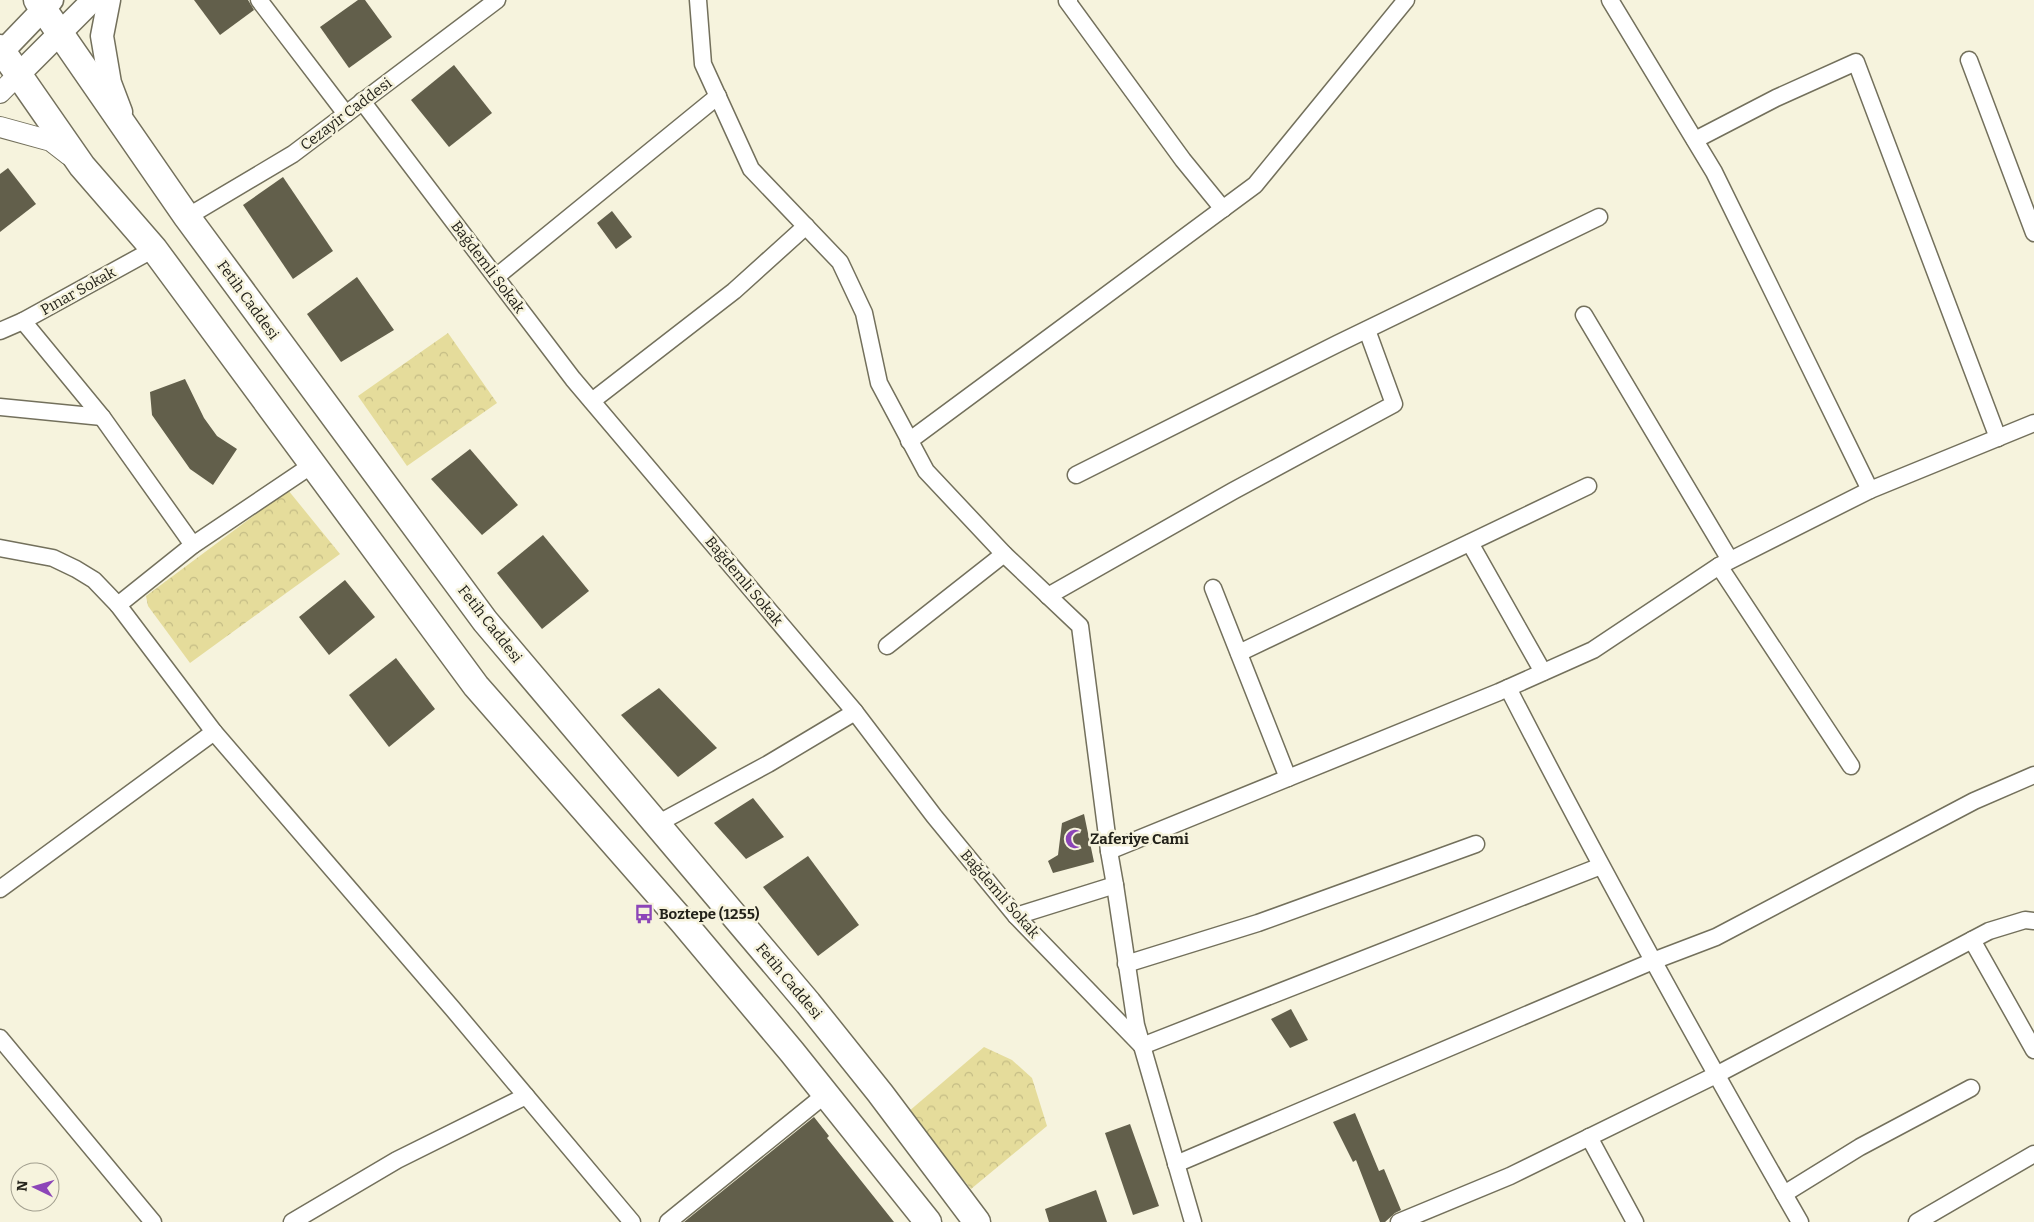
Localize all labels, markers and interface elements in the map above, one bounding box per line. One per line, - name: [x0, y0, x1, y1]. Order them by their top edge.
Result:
- street label: Cezayir Caddesi: [297, 74, 396, 154]
- street label: Bağdemli Sokak: [447, 217, 529, 317]
- street label: Fetih Caddesi: [213, 257, 283, 343]
- street label: Pınar Sokak: [37, 263, 119, 319]
- street label: Bağdemli Sokak: [701, 533, 787, 630]
- street label: Fetih Caddesi: [454, 582, 526, 667]
- mosque icon: Zaferiye Cami: [1064, 828, 1086, 850]
- place label: Zaferiye Cami: [1090, 830, 1189, 848]
- street label: Bağdemli Sokak: [957, 846, 1044, 942]
- bus stop icon: Boztepe (1255): [633, 903, 655, 925]
- place label: Boztepe (1255): [659, 905, 760, 923]
- street label: Fetih Caddesi: [752, 939, 826, 1023]
- north arrow: [10, 1162, 60, 1212]
- text: N: [14, 1180, 32, 1192]

